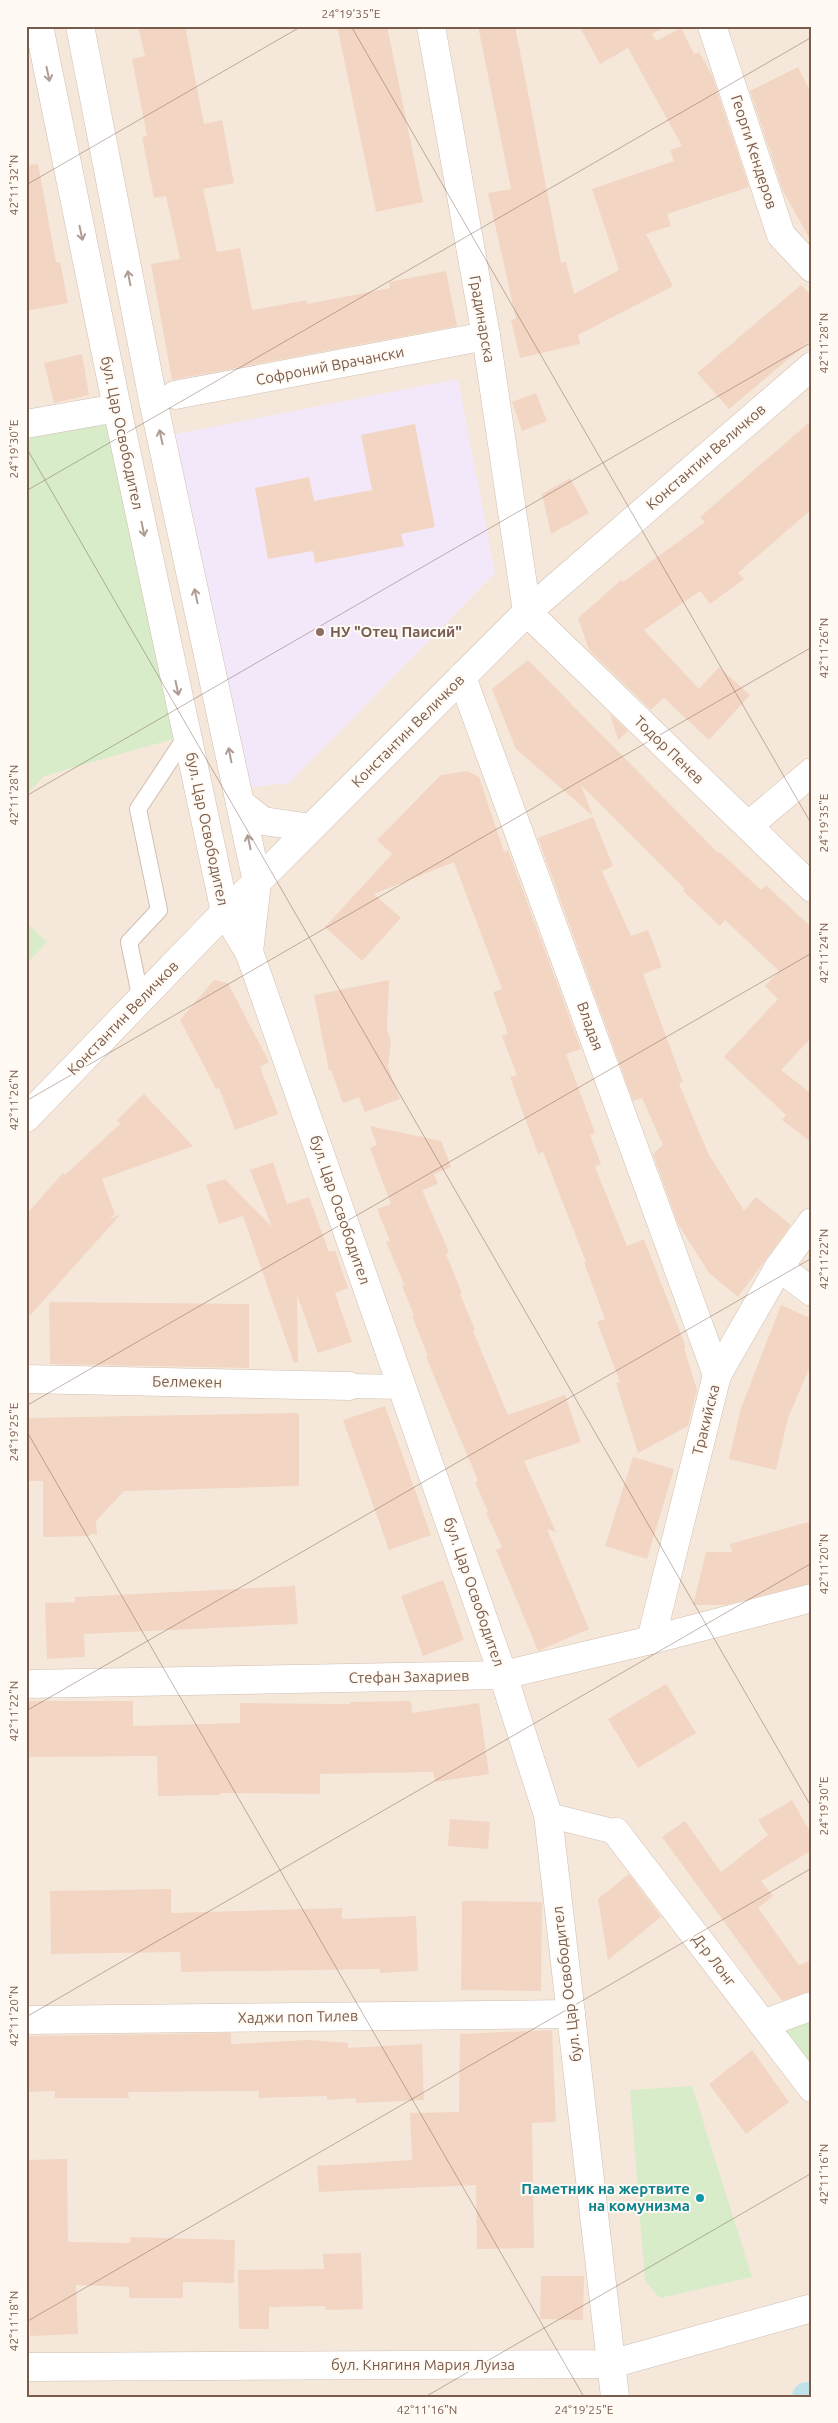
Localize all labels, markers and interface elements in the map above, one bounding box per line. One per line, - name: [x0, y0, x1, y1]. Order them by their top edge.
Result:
- text: 24°19'35"E: [322, 7, 381, 20]
- one-way arrow: [44, 66, 54, 82]
- street label: Георги Кендеров: [728, 93, 781, 211]
- text: 42°11'32"N: [7, 155, 20, 215]
- one-way arrow: [77, 225, 86, 241]
- one-way arrow: [124, 270, 134, 286]
- street label: Градинарска: [466, 274, 499, 364]
- text: 42°11'28"N: [817, 313, 830, 373]
- street label: Софроний Врачански: [254, 343, 406, 388]
- street label: бул. Цар Освободител: [98, 354, 147, 511]
- street label: Константин Величков: [643, 400, 769, 513]
- text: 24°19'30"E: [7, 419, 20, 478]
- one-way arrow: [156, 430, 165, 446]
- one-way arrow: [139, 521, 148, 537]
- one-way arrow: [191, 588, 200, 604]
- text: 42°11'26"N: [817, 618, 830, 678]
- place label: НУ "Отец Паисий": [330, 623, 462, 640]
- marker: НУ "Отец Паисий": [314, 626, 326, 638]
- street label: Константин Величков: [348, 671, 468, 791]
- one-way arrow: [173, 680, 182, 696]
- street label: Тодор Пенев: [631, 712, 708, 787]
- one-way arrow: [225, 747, 234, 763]
- street label: бул. Цар Освободител: [183, 750, 232, 907]
- text: 42°11'28"N: [7, 765, 20, 825]
- text: 24°19'35"E: [817, 793, 830, 852]
- one-way arrow: [243, 835, 253, 851]
- text: 42°11'24"N: [817, 923, 830, 983]
- street label: Константин Величков: [64, 957, 182, 1078]
- street label: Владая: [574, 999, 607, 1053]
- text: 42°11'26"N: [7, 1070, 20, 1130]
- street label: бул. Цар Освободител: [307, 1133, 374, 1287]
- text: 42°11'22"N: [817, 1229, 830, 1289]
- street label: Белмекен: [152, 1372, 222, 1391]
- street label: Тракийска: [689, 1383, 723, 1457]
- text: 24°19'25"E: [7, 1402, 20, 1461]
- street label: бул. Цар Освободител: [441, 1515, 508, 1669]
- text: 42°11'20"N: [817, 1534, 830, 1594]
- street label: Стефан Захариев: [348, 1667, 470, 1686]
- text: 42°11'22"N: [7, 1681, 20, 1741]
- text: 24°19'30"E: [817, 1776, 830, 1835]
- street label: бул. Цар Освободител: [549, 1905, 584, 2063]
- street label: Д-р Лонг: [689, 1930, 740, 1989]
- text: 42°11'20"N: [7, 1986, 20, 2046]
- street label: Хаджи поп Тилев: [238, 2007, 358, 2026]
- text: 42°11'16"N: [817, 2144, 830, 2204]
- place label: Паметник на жертвите на комунизма: [521, 2180, 690, 2214]
- marker: Паметник на жертвите на комунизма: [694, 2192, 706, 2204]
- text: 42°11'18"N: [7, 2291, 20, 2351]
- street label: бул. Княгиня Мария Луиза: [331, 2356, 515, 2373]
- text: 42°11'16"N: [397, 2403, 457, 2416]
- text: 24°19'25"E: [555, 2403, 614, 2416]

